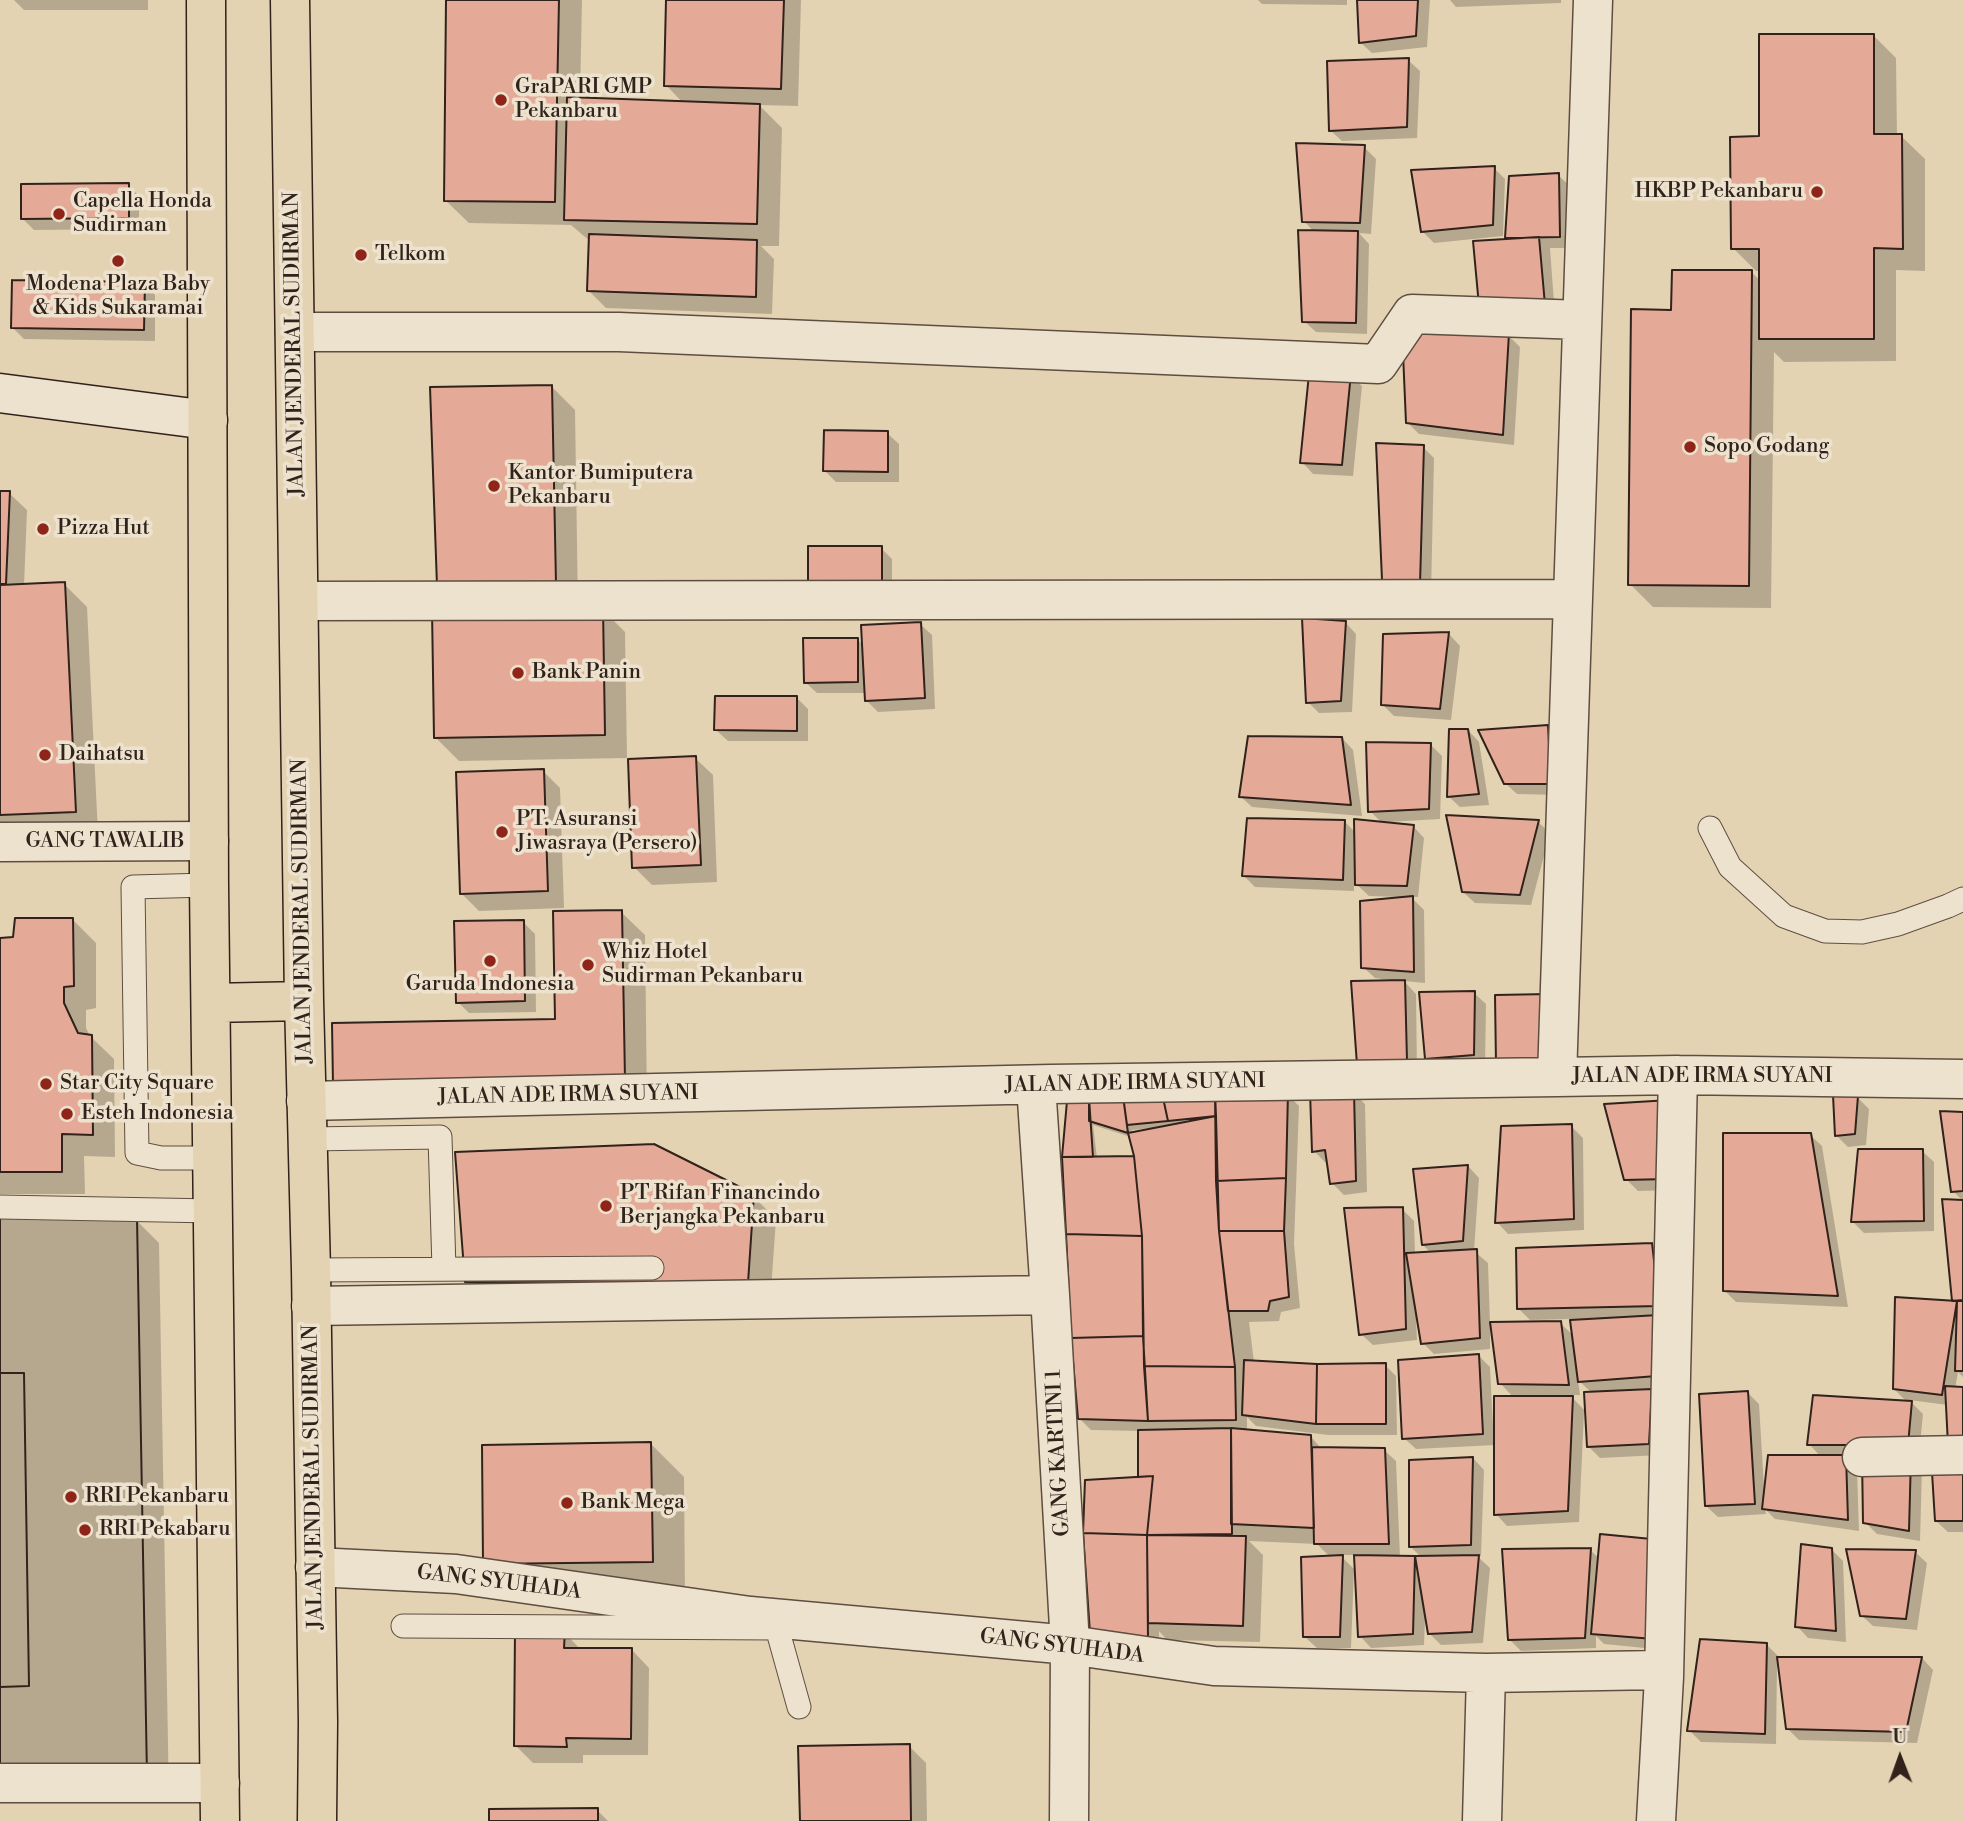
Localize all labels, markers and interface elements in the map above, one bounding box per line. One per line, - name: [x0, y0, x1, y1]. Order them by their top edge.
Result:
- place label: GraPARI GMP Pekanbaru: [515, 75, 652, 125]
- marker: GraPARI GMP Pekanbaru: [493, 92, 509, 108]
- place label: HKBP Pekanbaru: [1635, 179, 1803, 205]
- marker: HKBP Pekanbaru: [1809, 184, 1825, 200]
- place label: Capella Honda Sudirman: [73, 189, 212, 239]
- street label: JALAN JENDERAL SUDIRMAN: [280, 191, 310, 497]
- marker: Capella Honda Sudirman: [51, 206, 67, 222]
- place label: Telkom: [375, 242, 446, 268]
- marker: Telkom: [353, 247, 369, 263]
- marker: Modena Plaza Baby & Kids Sukaramai: [110, 253, 126, 269]
- place label: Modena Plaza Baby & Kids Sukaramai: [26, 272, 210, 322]
- place label: Sopo Godang: [1704, 434, 1829, 460]
- marker: Sopo Godang: [1682, 439, 1698, 455]
- place label: Kantor Bumiputera Pekanbaru: [508, 461, 693, 511]
- marker: Kantor Bumiputera Pekanbaru: [486, 478, 502, 494]
- place label: Pizza Hut: [57, 516, 150, 542]
- marker: Pizza Hut: [35, 521, 51, 537]
- place label: Bank Panin: [532, 660, 641, 686]
- marker: Bank Panin: [510, 665, 526, 681]
- place label: Daihatsu: [59, 742, 145, 768]
- marker: Daihatsu: [37, 747, 53, 763]
- street label: JALAN JENDERAL SUDIRMAN: [288, 758, 318, 1064]
- place label: PT. Asuransi Jiwasraya (Persero): [516, 807, 698, 857]
- marker: PT. Asuransi Jiwasraya (Persero): [494, 824, 510, 840]
- street label: GANG TAWALIB: [25, 829, 185, 855]
- place label: Whiz Hotel Sudirman Pekanbaru: [602, 940, 803, 990]
- marker: Garuda Indonesia: [482, 953, 498, 969]
- marker: Whiz Hotel Sudirman Pekanbaru: [580, 957, 596, 973]
- place label: Garuda Indonesia: [406, 972, 574, 998]
- street label: JALAN ADE IRMA SUYANI: [1572, 1064, 1832, 1090]
- street label: JALAN ADE IRMA SUYANI: [1004, 1069, 1266, 1099]
- place label: Star City Square: [60, 1071, 214, 1097]
- marker: Star City Square: [38, 1076, 54, 1092]
- street label: JALAN ADE IRMA SUYANI: [437, 1081, 699, 1111]
- place label: Esteh Indonesia: [81, 1101, 234, 1127]
- marker: Esteh Indonesia: [59, 1106, 75, 1122]
- place label: PT Rifan Financindo Berjangka Pekanbaru: [620, 1181, 825, 1231]
- marker: PT Rifan Financindo Berjangka Pekanbaru: [598, 1198, 614, 1214]
- street label: JALAN JENDERAL SUDIRMAN: [299, 1324, 329, 1630]
- street label: GANG KARTINI 1: [1042, 1369, 1076, 1537]
- place label: RRI Pekanbaru: [85, 1484, 229, 1510]
- marker: RRI Pekanbaru: [63, 1489, 79, 1505]
- place label: Bank Mega: [581, 1490, 685, 1516]
- marker: Bank Mega: [559, 1495, 575, 1511]
- place label: RRI Pekabaru: [99, 1517, 230, 1543]
- marker: RRI Pekabaru: [77, 1522, 93, 1538]
- street label: GANG SYUHADA: [415, 1560, 583, 1606]
- street label: GANG SYUHADA: [978, 1624, 1146, 1670]
- north arrow: [1865, 1723, 1935, 1793]
- text: U: [1892, 1725, 1907, 1749]

